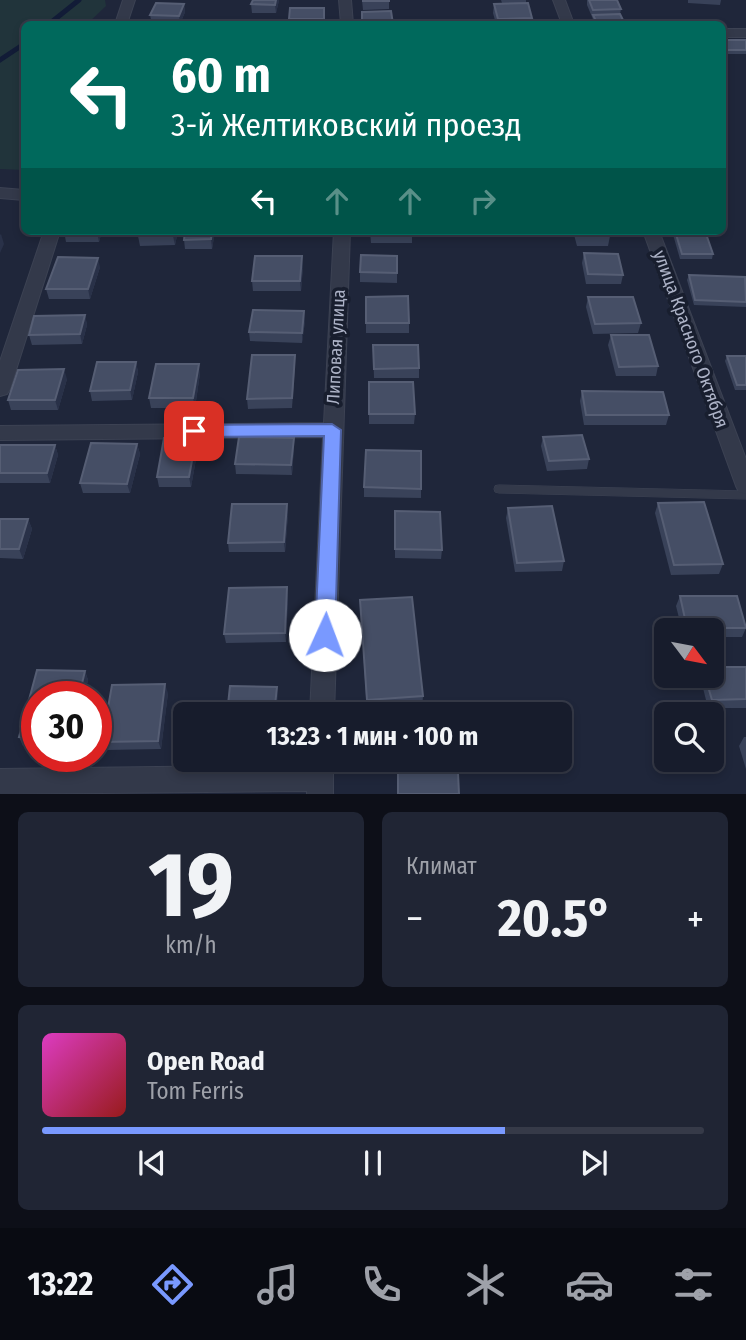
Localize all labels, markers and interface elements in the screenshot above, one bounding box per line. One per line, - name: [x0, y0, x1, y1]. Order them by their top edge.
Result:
- text: 60 m: [171, 46, 271, 105]
- icon: left: [56, 49, 147, 140]
- text: 3-й Желтиковский проезд: [171, 106, 521, 144]
- icon: left: [245, 182, 283, 220]
- icon: ahead: [318, 182, 356, 220]
- icon: ahead: [391, 182, 429, 220]
- icon: right: [464, 182, 502, 220]
- street label: улица Красного Октября: [649, 247, 733, 431]
- street label: Липовая улица: [322, 289, 350, 405]
- pin: [164, 401, 224, 461]
- icon: arrive: [175, 412, 213, 450]
- position arrow: [288, 598, 362, 672]
- north arrow: [654, 618, 724, 688]
- map controls: [654, 618, 724, 772]
- speed limit sign: 30: [21, 681, 112, 772]
- button: search: [654, 702, 724, 772]
- text: 13:23 · 1 мин · 100 m: [267, 721, 478, 752]
- text: 19: [148, 831, 234, 940]
- text: Климат: [406, 852, 477, 880]
- text: 20.5°: [498, 887, 612, 950]
- text: −: [406, 896, 423, 942]
- text: +: [687, 896, 704, 942]
- text: km/h: [165, 931, 217, 959]
- text: Open Road: [147, 1046, 265, 1077]
- text: Tom Ferris: [147, 1077, 244, 1105]
- icon: previous: [133, 1144, 171, 1182]
- icon: pause: [354, 1144, 392, 1182]
- icon: next: [575, 1144, 613, 1182]
- icon: directions: [148, 1260, 197, 1309]
- icon: music: [253, 1260, 302, 1309]
- icon: phone: [357, 1260, 406, 1309]
- icon: climate: [461, 1260, 510, 1309]
- icon: car: [565, 1260, 614, 1309]
- icon: filters: [669, 1260, 718, 1309]
- text: 13:22: [28, 1265, 93, 1303]

